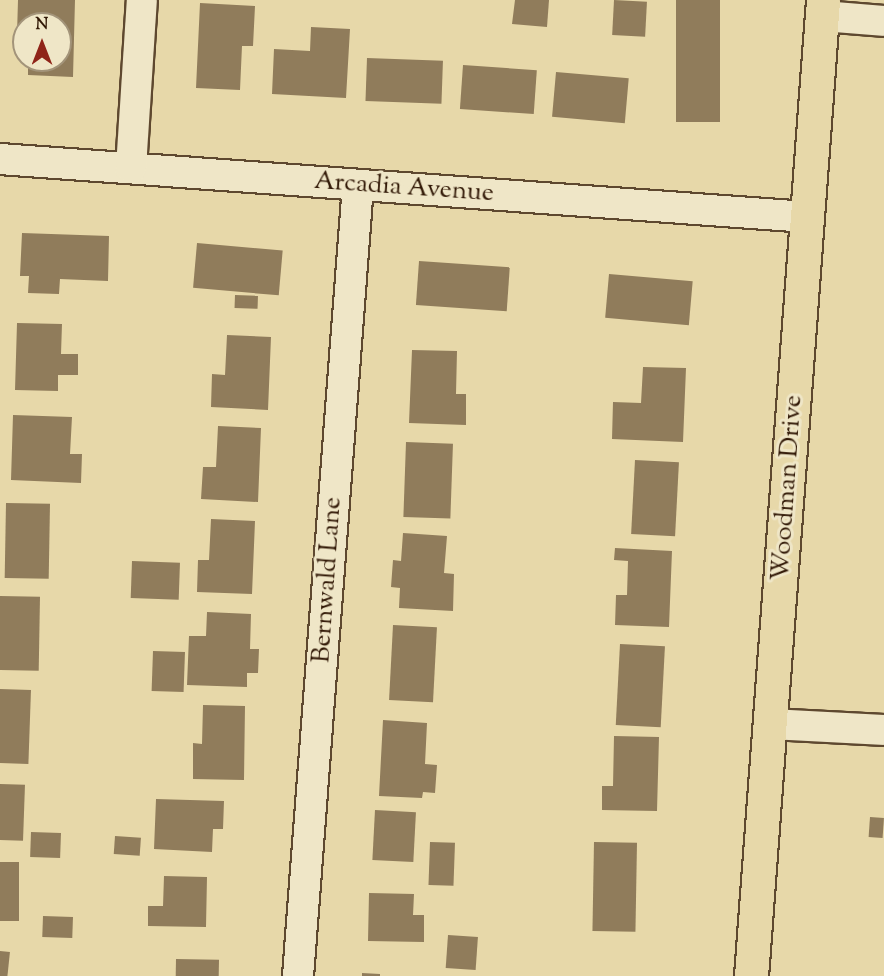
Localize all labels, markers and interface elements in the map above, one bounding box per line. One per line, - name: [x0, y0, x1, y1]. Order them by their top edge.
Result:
- north arrow: [12, 12, 72, 72]
- text: N: [36, 14, 48, 37]
- street label: Arcadia Avenue: [313, 166, 495, 210]
- street label: Woodman Drive: [766, 394, 810, 582]
- street label: Bernwald Lane: [307, 496, 349, 664]

